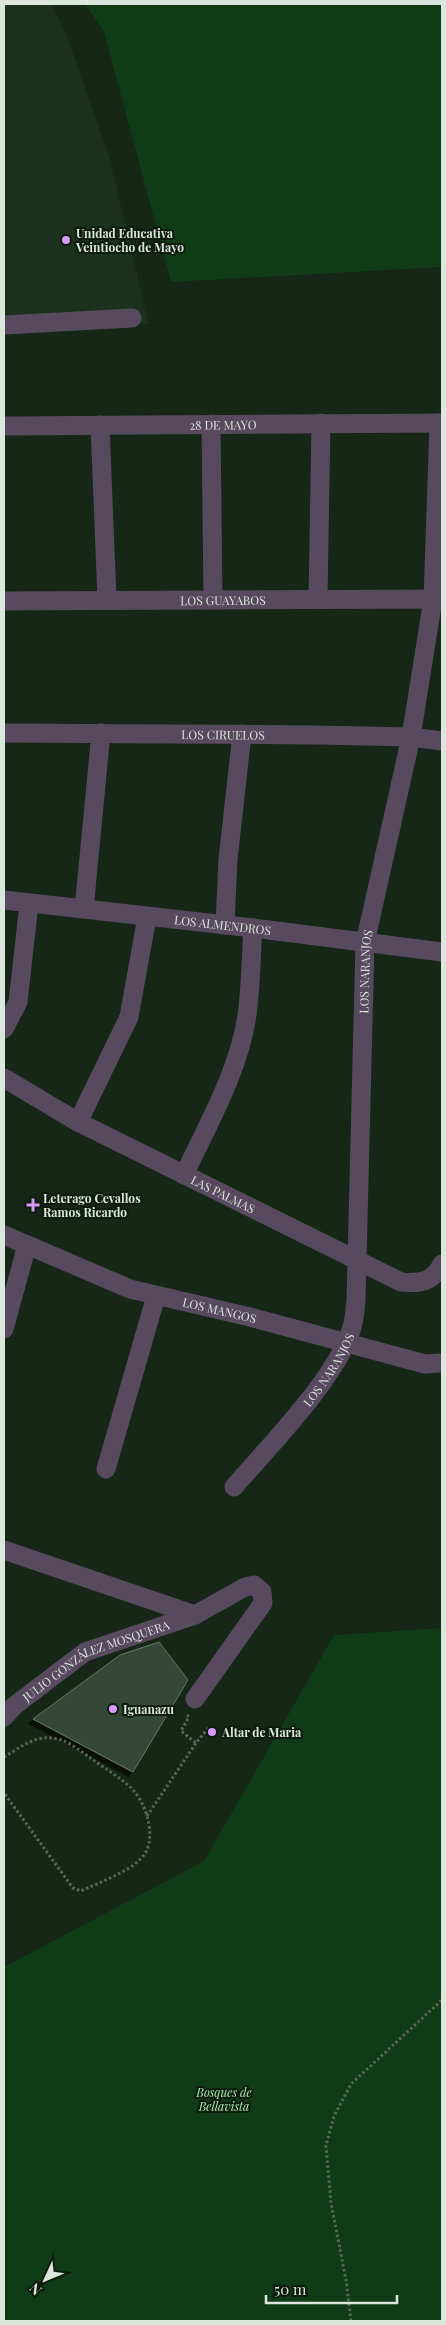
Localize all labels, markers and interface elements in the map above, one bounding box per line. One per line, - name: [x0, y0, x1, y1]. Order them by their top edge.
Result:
- place label: Unidad Educativa Veintiocho de Mayo: [75, 225, 184, 255]
- marker: Unidad Educativa Veintiocho de Mayo: [60, 234, 72, 246]
- street label: 28 DE MAYO: [189, 416, 257, 433]
- street label: LOS GUAYABOS: [180, 592, 266, 608]
- street label: LOS CIRUELOS: [181, 726, 265, 743]
- street label: LOS ALMENDROS: [173, 911, 272, 938]
- street label: LOS NARANJOS: [355, 928, 376, 1014]
- street label: LAS PALMAS: [188, 1171, 258, 1216]
- place label: Leterago Cevallos Ramos Ricardo: [43, 1190, 141, 1220]
- marker: Leterago Cevallos Ramos Ricardo: [27, 1199, 39, 1211]
- street label: LOS MANGOS: [181, 1294, 258, 1326]
- street label: LOS NARANJOS: [299, 1331, 357, 1410]
- street label: JULIO GONZÁLEZ MOSQUERA: [18, 1616, 172, 1705]
- place label: Iguanazu: [123, 1701, 175, 1717]
- marker: Iguanazu: [107, 1703, 119, 1715]
- place label: Altar de Maria: [221, 1724, 302, 1740]
- marker: Altar de Maria: [206, 1726, 218, 1738]
- park label: Bosques de Bellavista: [195, 2084, 252, 2114]
- north arrow: [20, 2255, 70, 2305]
- scale bar: [266, 2272, 397, 2304]
- text: N: [25, 2279, 46, 2300]
- text: 50 m: [274, 2279, 307, 2299]

